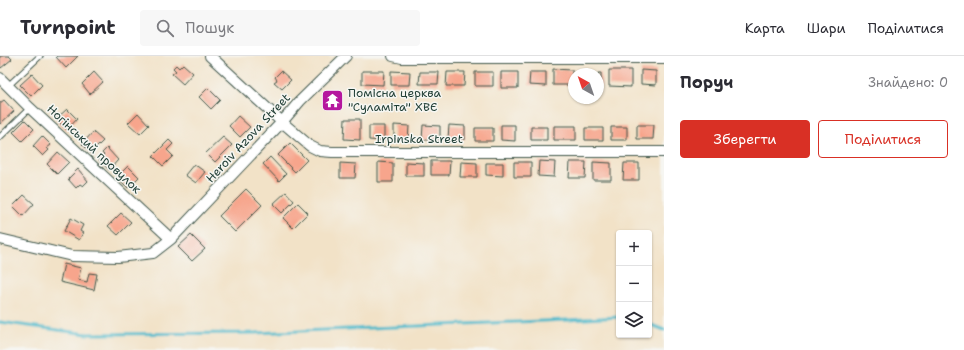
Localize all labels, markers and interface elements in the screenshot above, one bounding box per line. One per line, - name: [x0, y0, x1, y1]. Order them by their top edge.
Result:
- search box: [140, 10, 420, 46]
- text: Turnpoint: [20, 15, 116, 40]
- icon: search: [154, 17, 176, 39]
- text: Пошук: [186, 18, 234, 38]
- text: Карта: [745, 19, 785, 37]
- text: Шари: [807, 19, 846, 37]
- text: Поділитися: [868, 19, 944, 37]
- north arrow: [568, 68, 604, 104]
- text: Поруч: [680, 71, 733, 93]
- text: Знайдено: 0: [868, 74, 948, 91]
- place label: Помісна церква "Суламіта" ХВЄ: [348, 85, 442, 115]
- temple icon: Помісна церква "Суламіта" ХВЄ: [319, 87, 345, 113]
- street label: Heroiv Azova Street: [202, 90, 294, 186]
- street label: Ногінський провулок: [43, 101, 145, 197]
- button: Зберегти: [680, 120, 810, 158]
- button: Поділитися: [818, 120, 948, 158]
- street label: Irpinska Street: [375, 131, 463, 147]
- map controls: [616, 230, 652, 338]
- button: +: [616, 230, 652, 266]
- button: −: [616, 266, 652, 302]
- button: layers: [616, 302, 652, 338]

